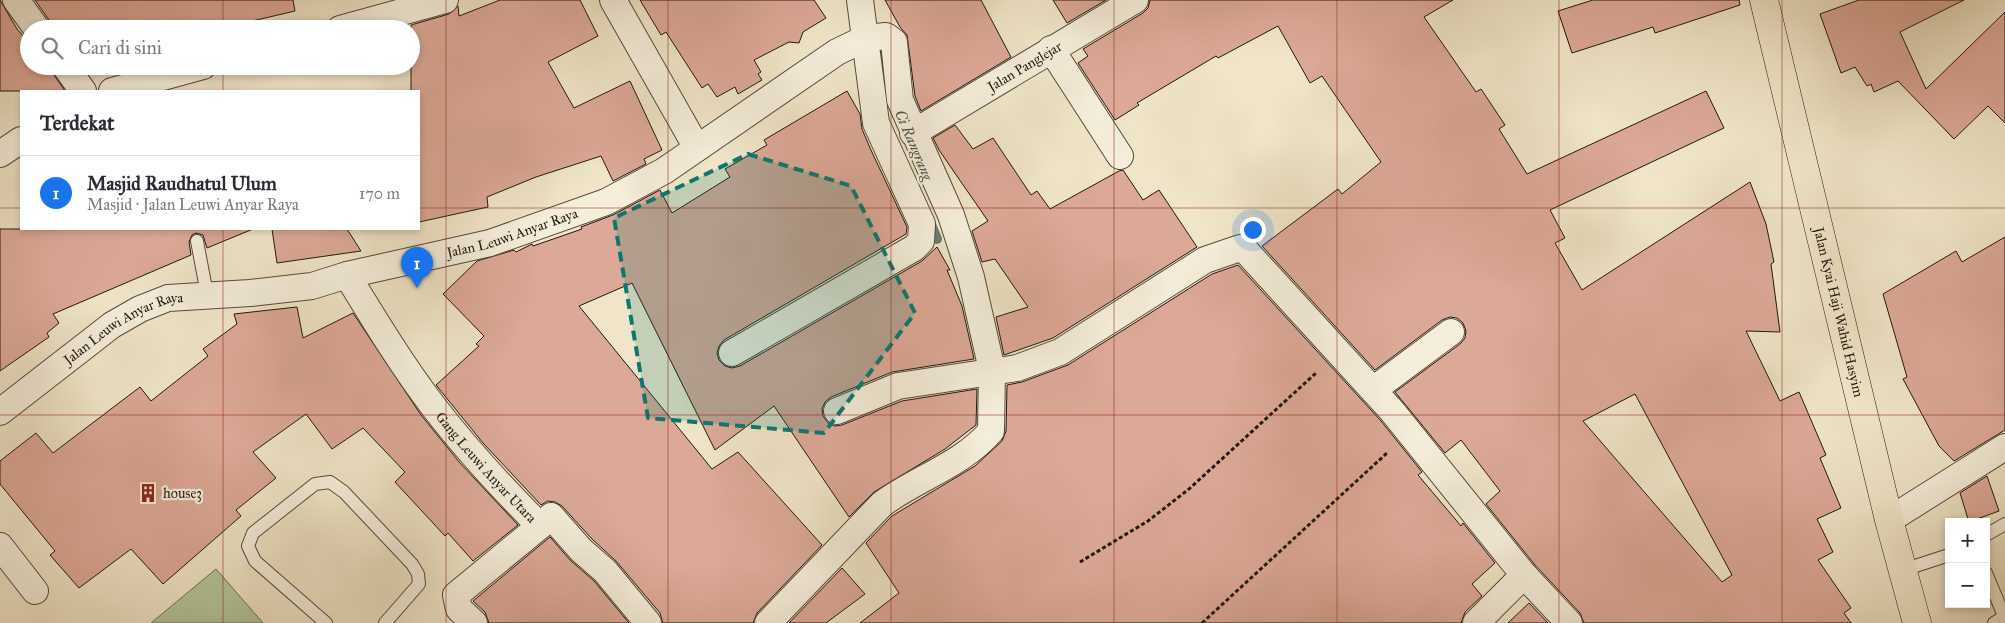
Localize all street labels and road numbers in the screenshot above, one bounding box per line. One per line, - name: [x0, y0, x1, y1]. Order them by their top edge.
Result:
- street label: Jalan Panglejar: [983, 37, 1066, 97]
- street label: Jalan Leuwi Anyar Raya: [443, 205, 580, 263]
- street label: Jalan Kyai Haji Wahid Hasyim: [1808, 224, 1867, 399]
- street label: Jalan Leuwi Anyar Raya: [59, 289, 184, 370]
- street label: Gang Leuwi Anyar Utara: [432, 409, 540, 527]

